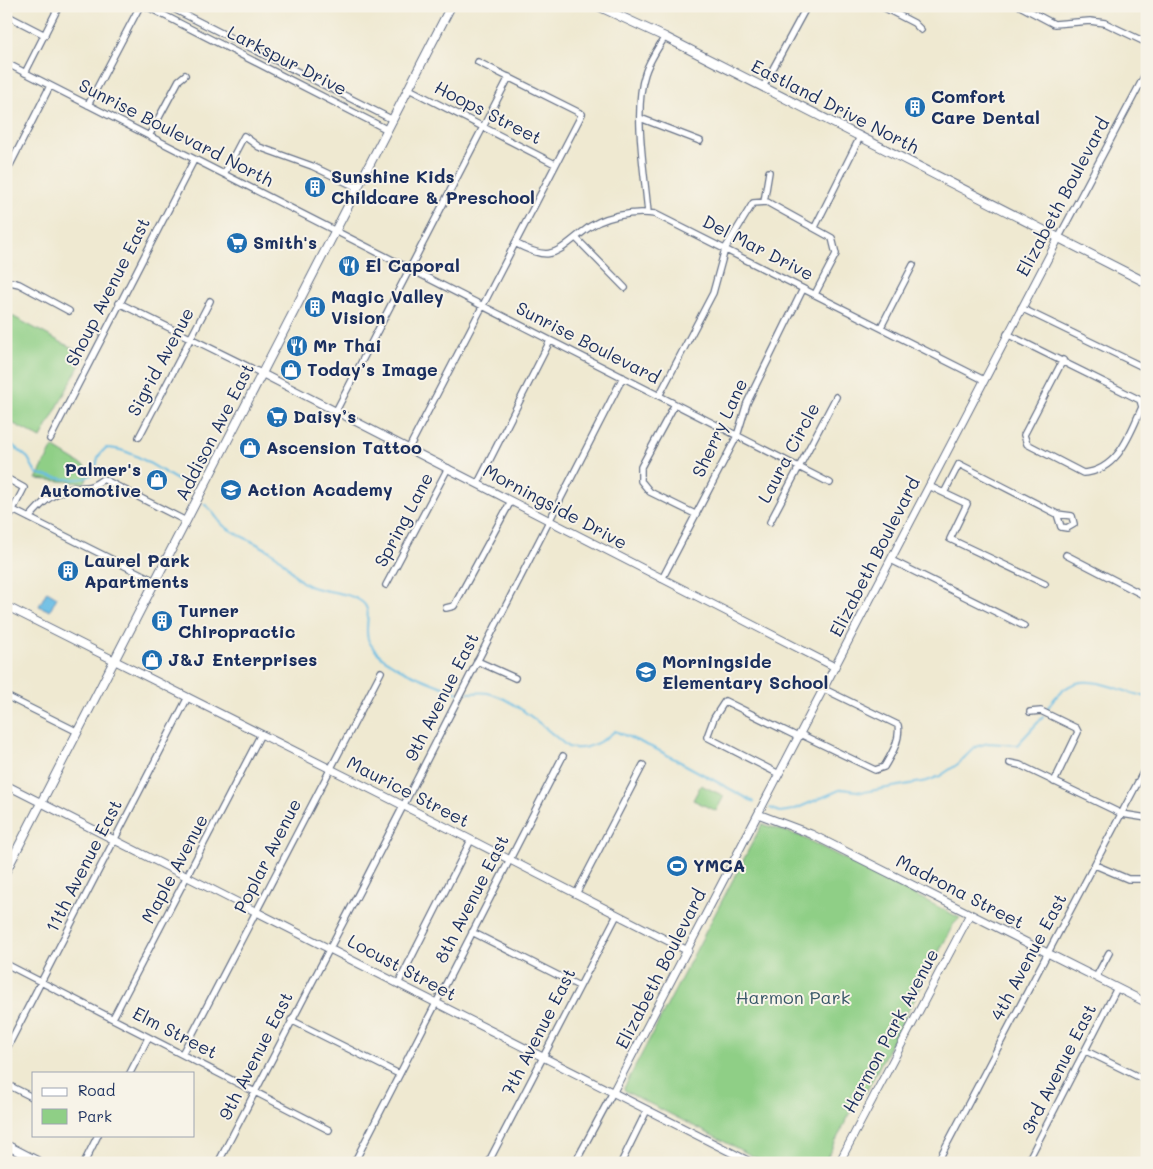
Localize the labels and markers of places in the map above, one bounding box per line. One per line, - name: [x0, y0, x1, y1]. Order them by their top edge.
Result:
- place label: Comfort Care Dental: [931, 84, 1040, 129]
- building icon: Comfort Care Dental: [903, 95, 927, 119]
- place label: Sunshine Kids Childcare & Preschool: [331, 164, 535, 209]
- building icon: Sunshine Kids Childcare & Preschool: [303, 175, 327, 199]
- place label: Smith's: [253, 230, 317, 254]
- supermarket icon: Smith's: [225, 231, 249, 255]
- place label: El Caporal: [365, 253, 460, 277]
- restaurant icon: El Caporal: [337, 254, 361, 278]
- place label: Magic Valley Vision: [331, 284, 444, 329]
- building icon: Magic Valley Vision: [303, 295, 327, 319]
- place label: Mr Thai: [313, 333, 382, 357]
- restaurant icon: Mr Thai: [285, 334, 309, 358]
- place label: Today’s Image: [307, 357, 438, 381]
- shop icon: Today’s Image: [279, 358, 303, 382]
- place label: Daisy’s: [293, 404, 356, 428]
- supermarket icon: Daisy’s: [265, 405, 289, 429]
- place label: Ascension Tattoo: [266, 435, 422, 459]
- shop icon: Ascension Tattoo: [238, 436, 262, 460]
- place label: Palmer's Automotive: [39, 457, 141, 502]
- shop icon: Palmer's Automotive: [145, 468, 169, 492]
- place label: Action Academy: [247, 477, 393, 501]
- school or university icon: Action Academy: [219, 478, 243, 502]
- place label: Laurel Park Apartments: [84, 548, 190, 593]
- building icon: Laurel Park Apartments: [56, 559, 80, 583]
- place label: Turner Chiropractic: [178, 598, 296, 643]
- building icon: Turner Chiropractic: [150, 609, 174, 633]
- place label: J&J Enterprises: [168, 647, 317, 671]
- shop icon: J&J Enterprises: [140, 648, 164, 672]
- place label: Morningside Elementary School: [662, 649, 828, 694]
- school or university icon: Morningside Elementary School: [634, 660, 658, 684]
- place label: YMCA: [693, 853, 745, 877]
- sports icon: YMCA: [665, 854, 689, 878]

